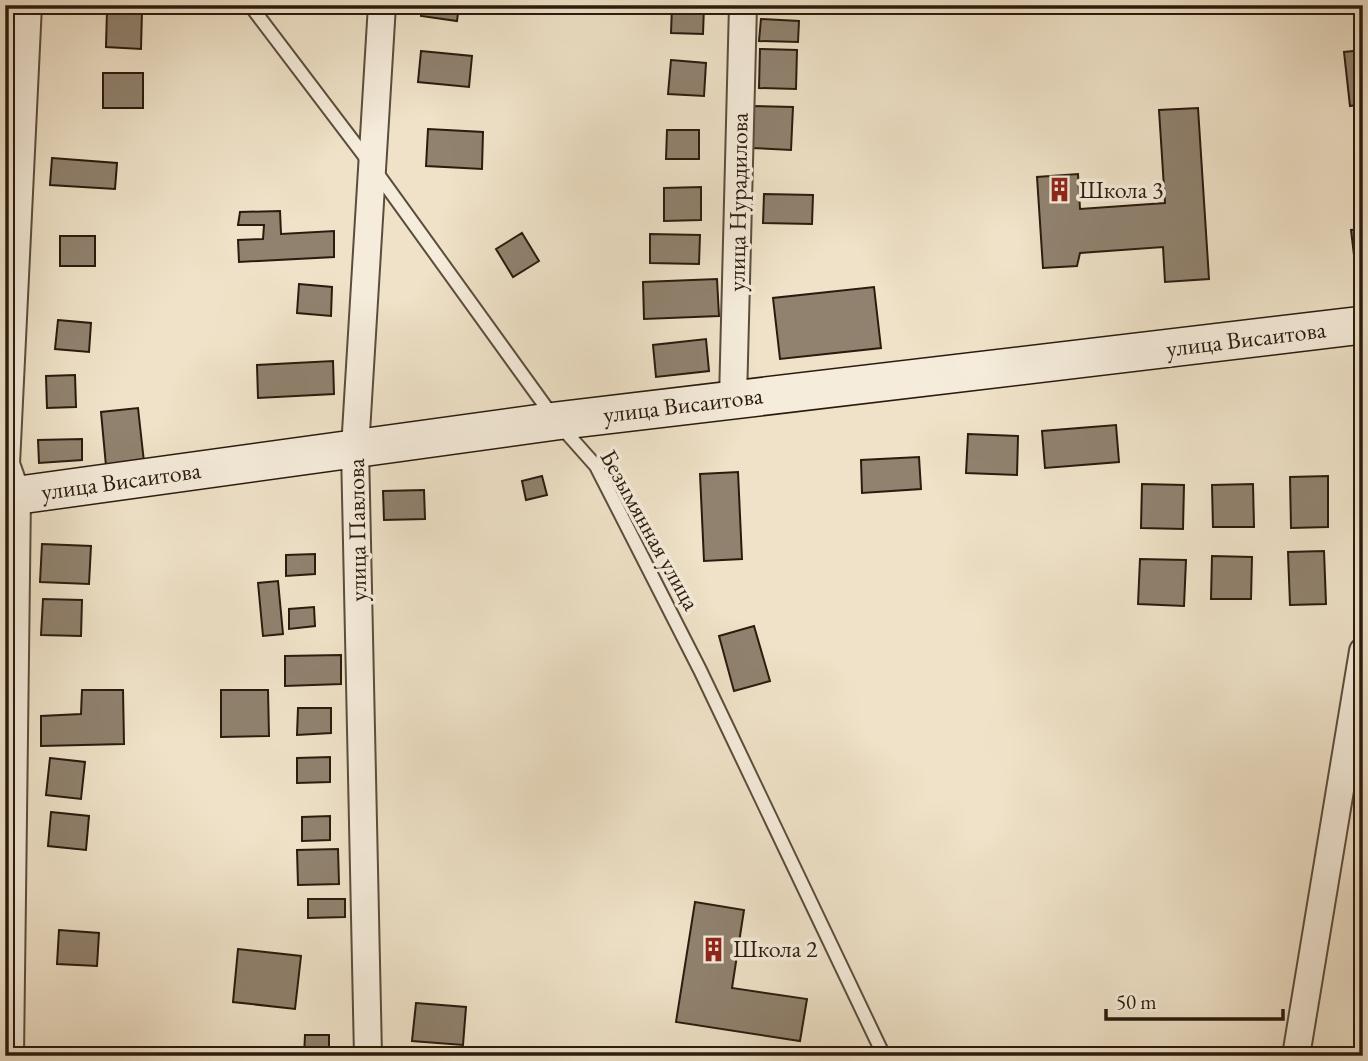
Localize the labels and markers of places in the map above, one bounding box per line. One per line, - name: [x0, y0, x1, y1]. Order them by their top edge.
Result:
- place label: Школа 3: [1079, 174, 1164, 205]
- building icon: Школа 3: [1045, 176, 1073, 204]
- place label: Школа 2: [733, 933, 818, 964]
- building icon: Школа 2: [699, 935, 727, 963]

